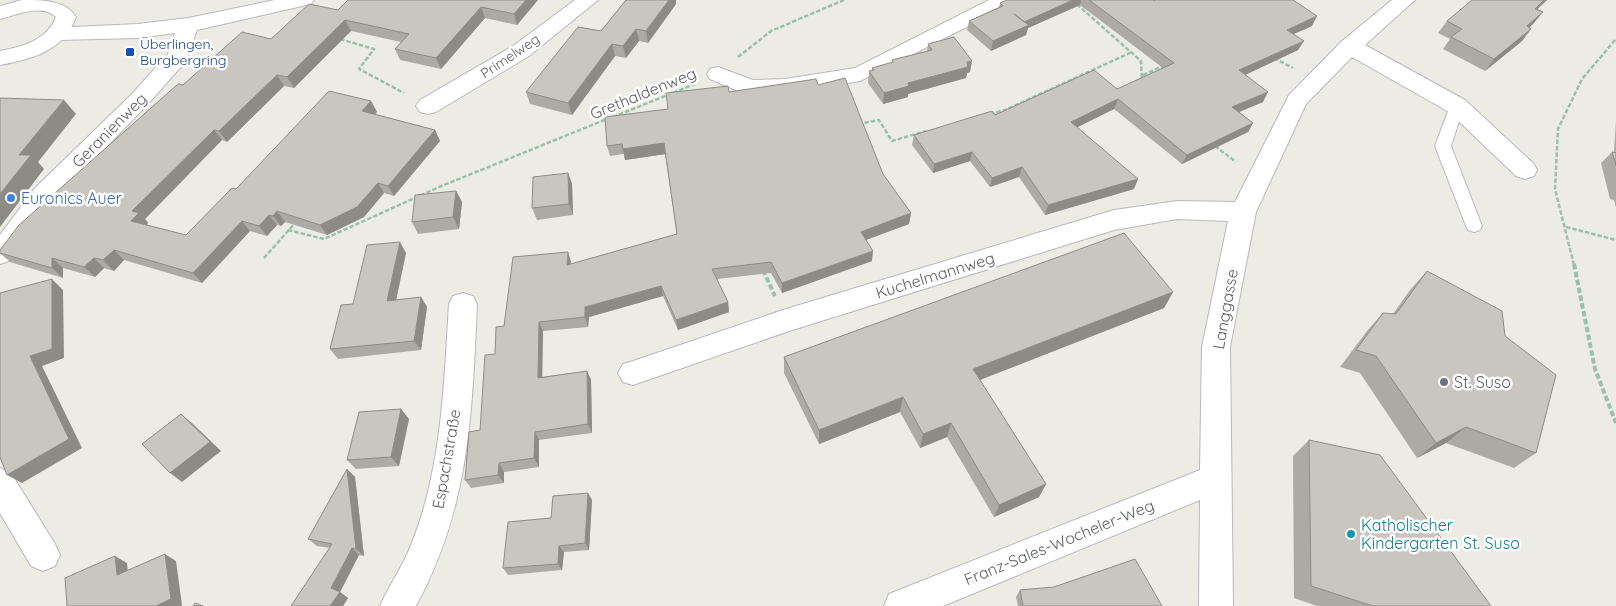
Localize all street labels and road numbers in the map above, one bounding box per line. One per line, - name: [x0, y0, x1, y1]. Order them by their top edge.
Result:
- street label: Primelweg: [477, 30, 543, 82]
- street label: Grethaldenweg: [587, 63, 699, 123]
- street label: Geranienweg: [67, 88, 151, 172]
- street label: Kuchelmannweg: [873, 247, 997, 303]
- street label: Langgasse: [1208, 267, 1242, 351]
- street label: Espachstraße: [427, 408, 465, 510]
- street label: Franz-Sales-Wocheler-Weg: [961, 495, 1157, 589]

